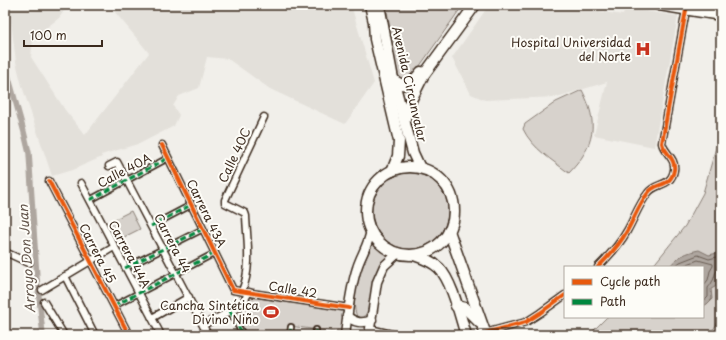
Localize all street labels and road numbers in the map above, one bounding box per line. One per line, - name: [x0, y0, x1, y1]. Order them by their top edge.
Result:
- street label: Avenida Circunvalar: [388, 24, 432, 144]
- street label: Calle 40C: [213, 125, 255, 185]
- street label: Calle 40A: [94, 148, 154, 192]
- street label: Carrera 43A: [183, 176, 231, 250]
- street label: Carrera 44: [150, 210, 196, 276]
- street label: Carrera 44A: [105, 217, 155, 291]
- street label: Carrera 45: [75, 220, 121, 286]
- street label: Calle 42: [267, 276, 319, 302]

